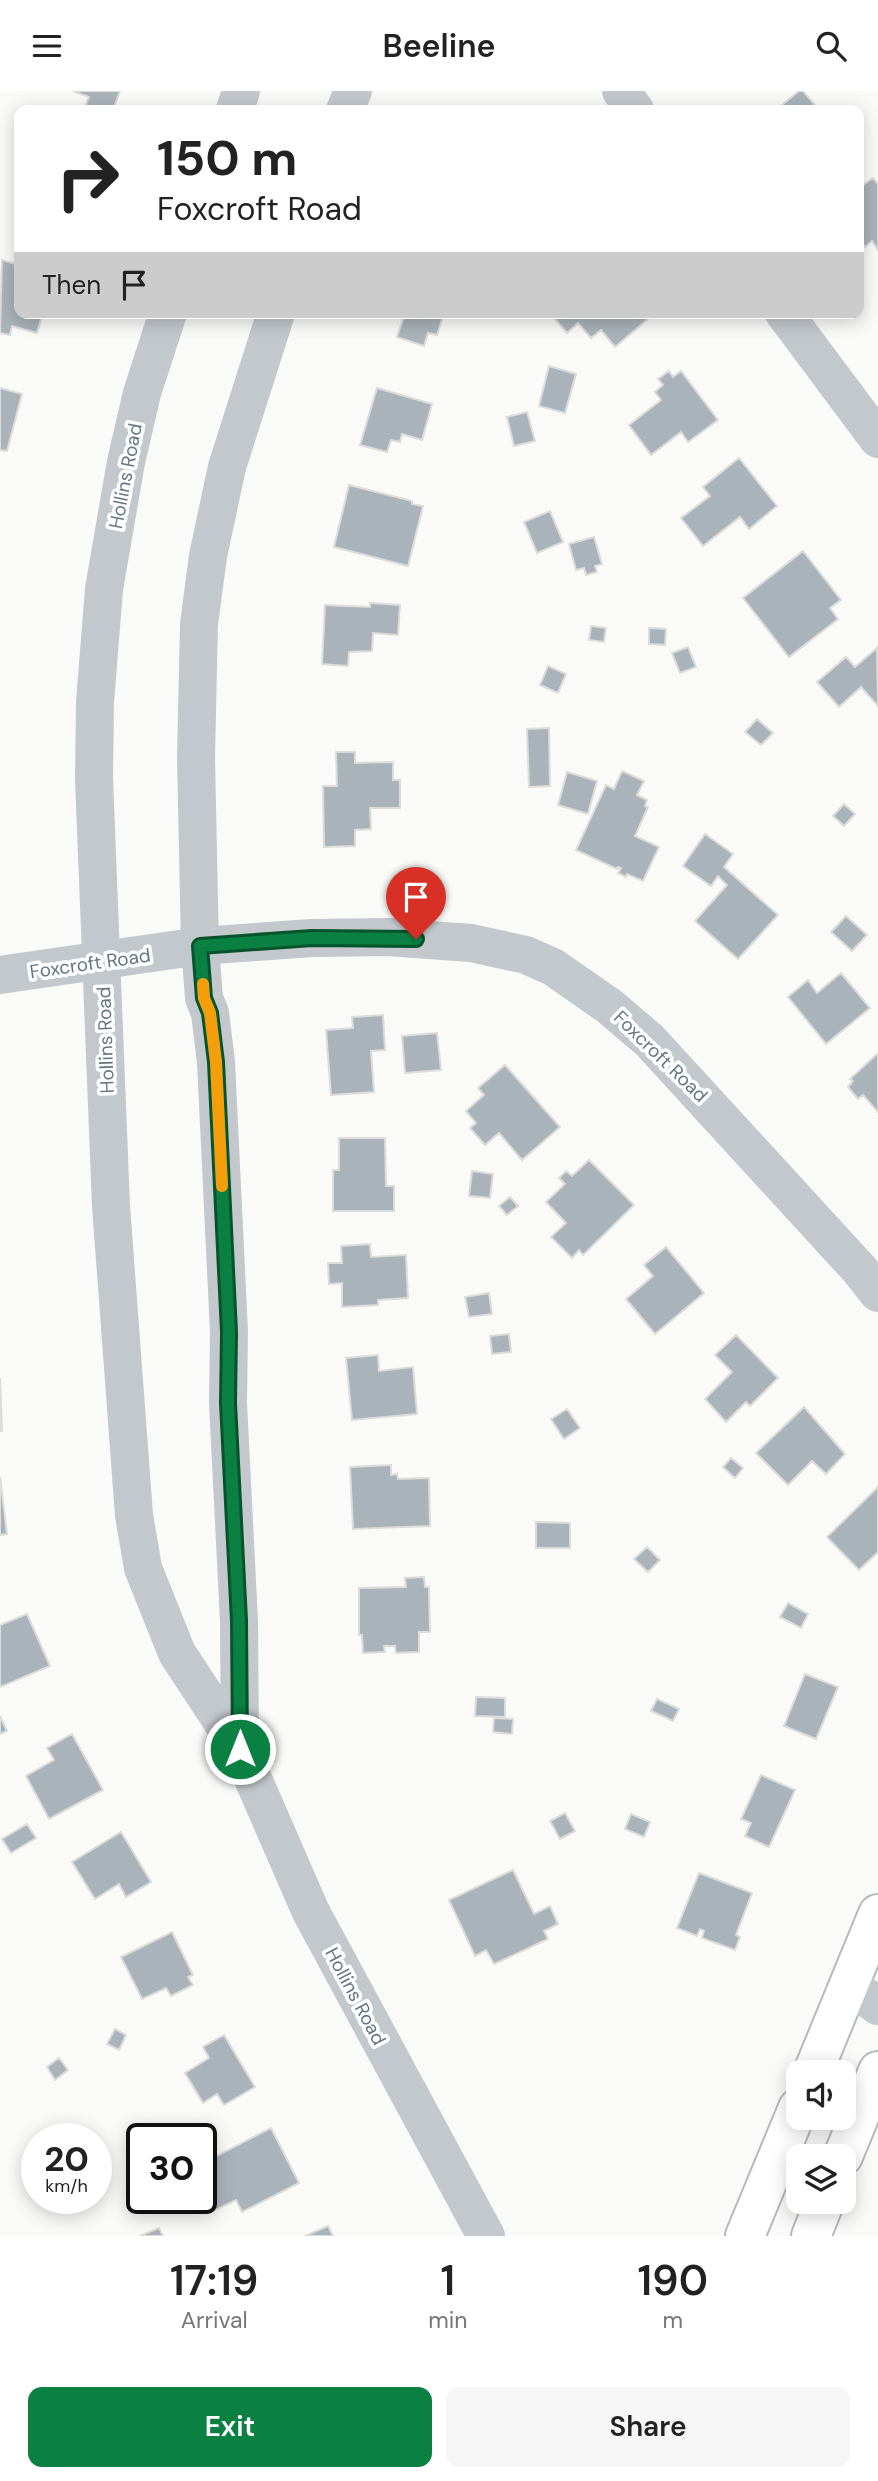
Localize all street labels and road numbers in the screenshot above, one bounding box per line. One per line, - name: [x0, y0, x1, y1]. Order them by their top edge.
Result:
- street label: Hollins Road: [103, 421, 148, 531]
- street label: Foxcroft Road: [28, 943, 152, 984]
- street label: Hollins Road: [91, 986, 120, 1094]
- street label: Foxcroft Road: [608, 1005, 713, 1108]
- street label: Hollins Road: [319, 1943, 392, 2049]

